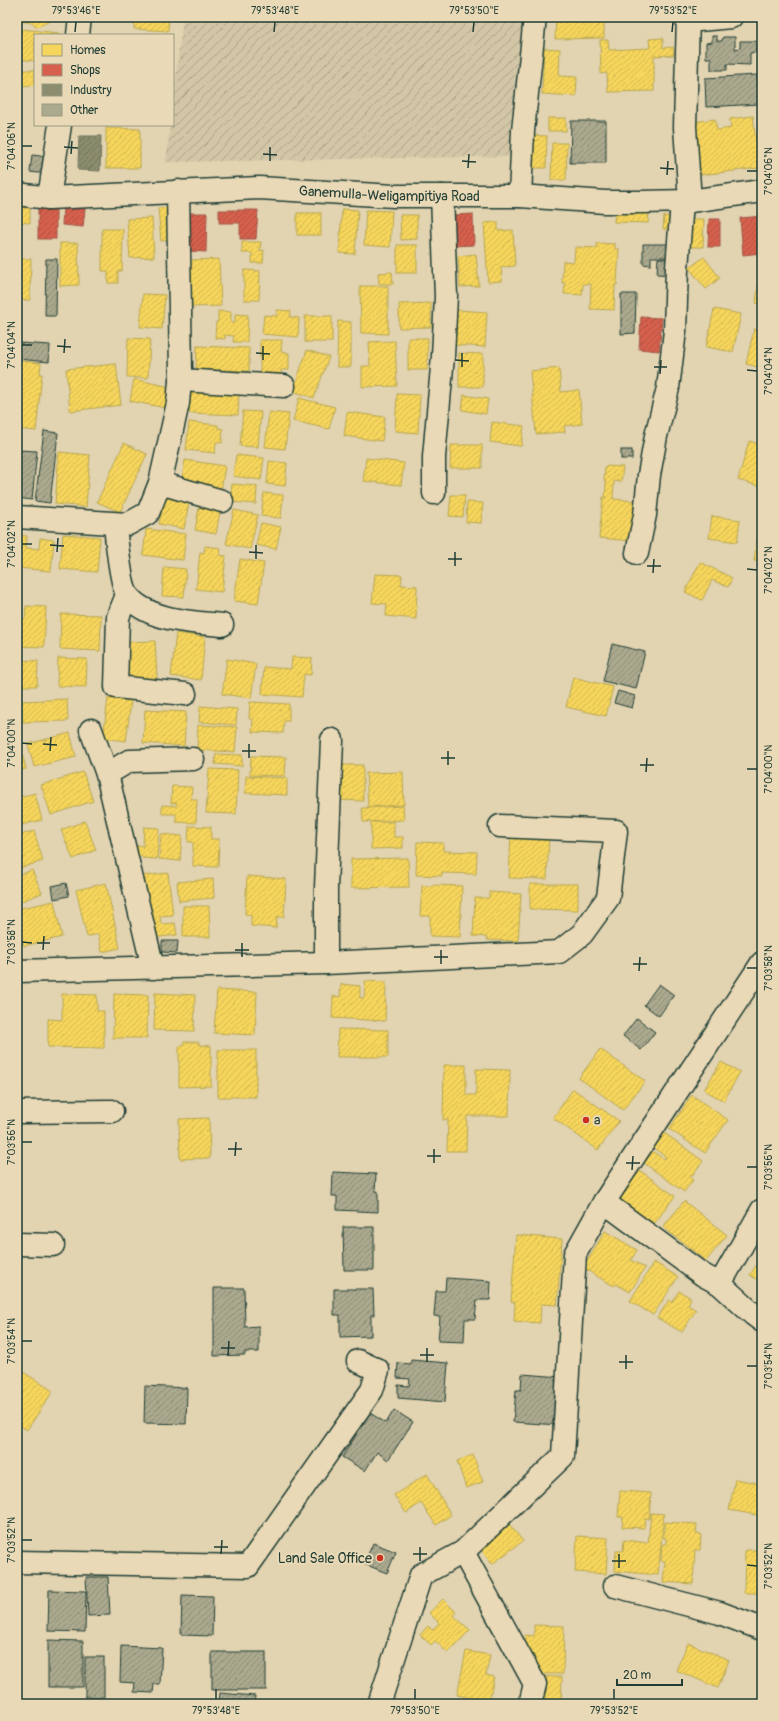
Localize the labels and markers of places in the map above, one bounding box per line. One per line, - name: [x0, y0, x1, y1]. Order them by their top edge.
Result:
- place label: a: [594, 1112, 601, 1129]
- marker: a: [581, 1115, 591, 1125]
- place label: Land Sale Office: [278, 1550, 372, 1567]
- marker: Land Sale Office: [375, 1553, 385, 1563]

